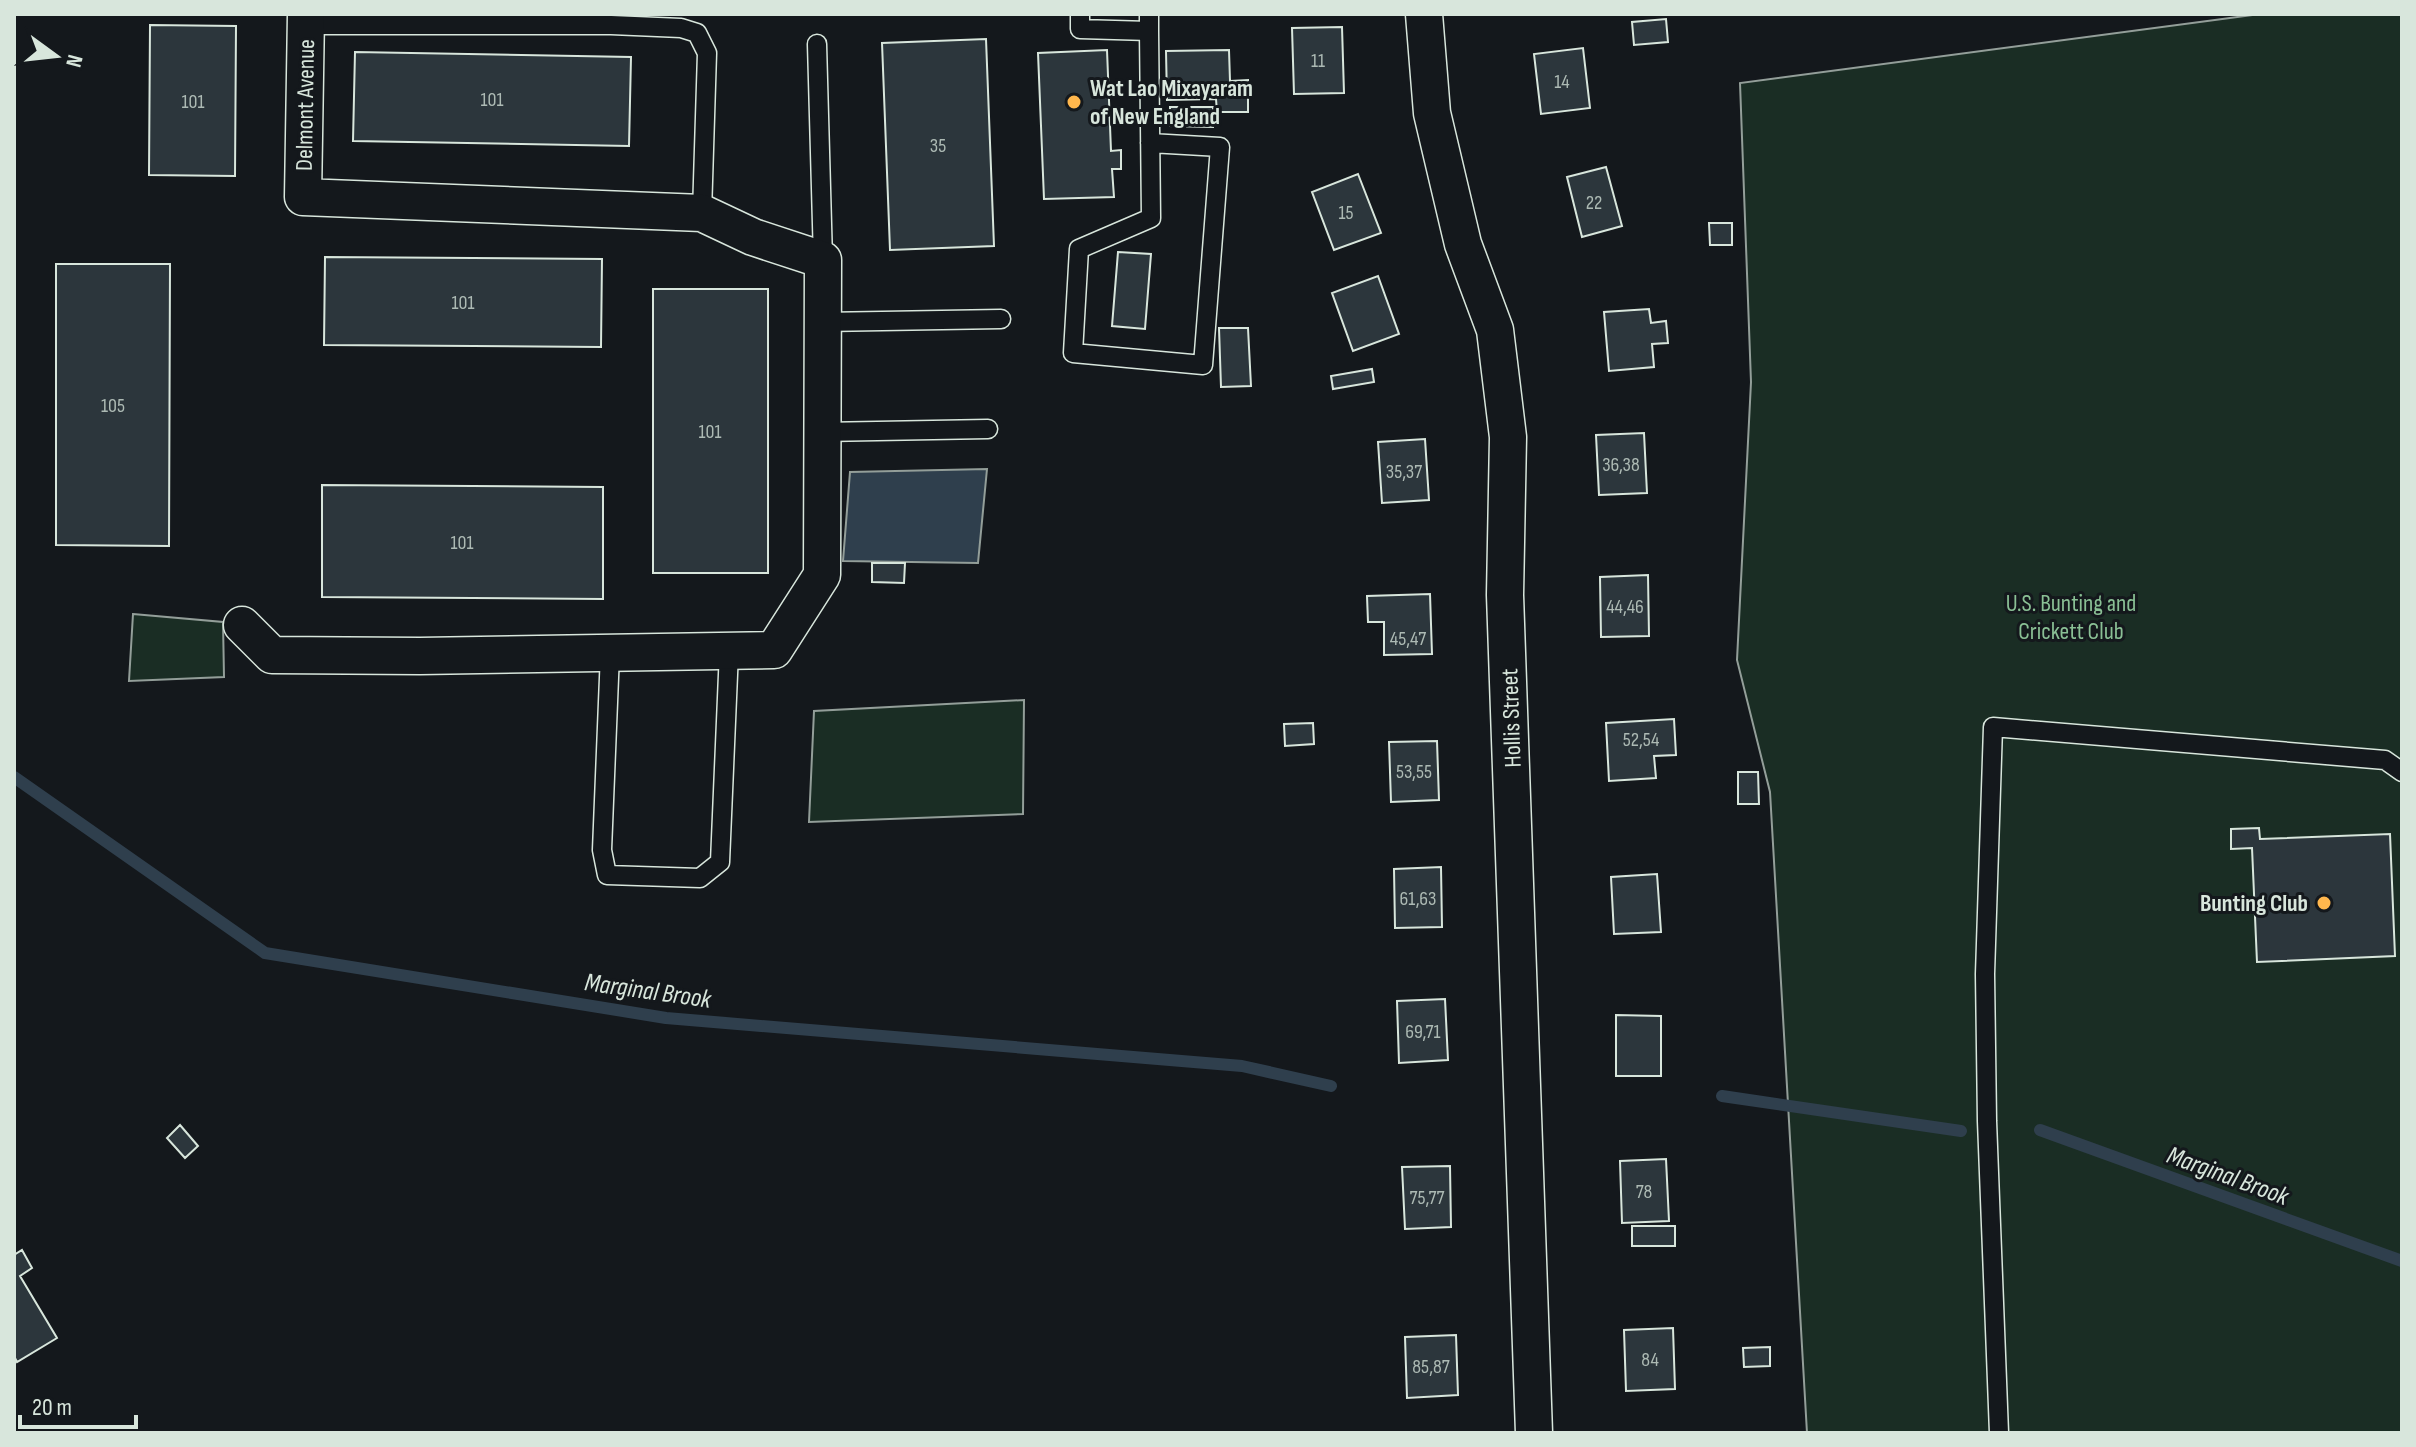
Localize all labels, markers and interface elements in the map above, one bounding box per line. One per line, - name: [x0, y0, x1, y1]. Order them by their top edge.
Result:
- north arrow: [16, 16, 96, 96]
- street label: Delmont Avenue: [290, 39, 321, 171]
- house number: 11: [1311, 49, 1325, 73]
- text: N: [59, 52, 88, 70]
- house number: 14: [1554, 70, 1570, 94]
- place label: Wat Lao Mixayaram of New England: [1090, 74, 1253, 131]
- house number: 101: [481, 88, 503, 112]
- house number: 101: [182, 90, 204, 114]
- marker: Wat Lao Mixayaram of New England: [1065, 93, 1083, 111]
- house number: 35: [930, 134, 946, 158]
- house number: 22: [1586, 191, 1602, 215]
- house number: 15: [1338, 201, 1354, 225]
- house number: 101: [452, 291, 474, 315]
- house number: 105: [101, 394, 125, 418]
- house number: 101: [699, 420, 721, 444]
- house number: 36,38: [1602, 453, 1640, 477]
- house number: 35,37: [1386, 460, 1422, 484]
- house number: 101: [451, 531, 473, 555]
- park label: U.S. Bunting and Crickett Club: [2006, 589, 2136, 646]
- house number: 44,46: [1606, 595, 1644, 619]
- house number: 45,47: [1390, 627, 1426, 651]
- street label: Hollis Street: [1495, 668, 1528, 768]
- house number: 52,54: [1623, 728, 1659, 752]
- house number: 53,55: [1396, 760, 1432, 784]
- house number: 61,63: [1400, 887, 1436, 911]
- place label: Bunting Club: [2200, 889, 2308, 918]
- marker: Bunting Club: [2315, 894, 2333, 912]
- water label: Marginal Brook: [583, 967, 714, 1016]
- house number: 69,71: [1405, 1020, 1441, 1044]
- water label: Marginal Brook: [2162, 1140, 2294, 1213]
- house number: 78: [1636, 1180, 1652, 1204]
- house number: 75,77: [1409, 1186, 1445, 1210]
- house number: 84: [1641, 1348, 1659, 1372]
- house number: 85,87: [1412, 1355, 1450, 1379]
- scale bar: [20, 1379, 136, 1429]
- text: 20 m: [32, 1393, 72, 1422]

